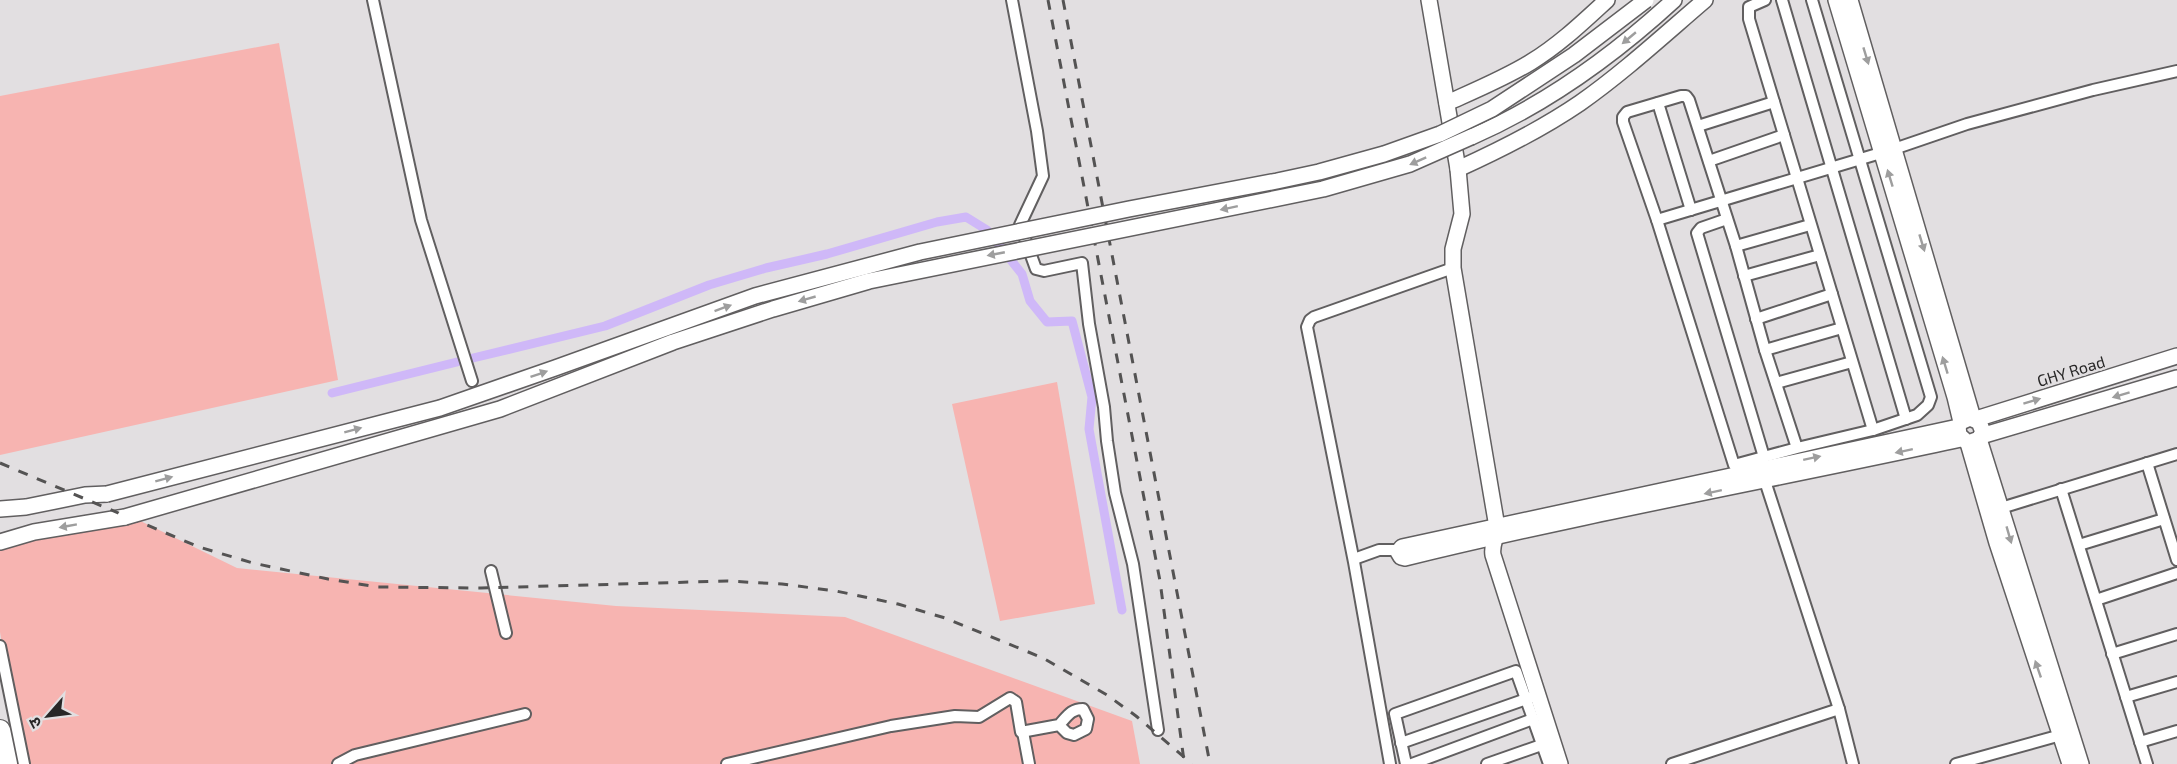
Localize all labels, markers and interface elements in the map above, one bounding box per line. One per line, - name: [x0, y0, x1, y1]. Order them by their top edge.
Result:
- one-way arrow: [1621, 31, 1637, 44]
- one-way arrow: [1862, 47, 1871, 65]
- one-way arrow: [1408, 156, 1426, 166]
- one-way arrow: [1885, 169, 1894, 187]
- one-way arrow: [1219, 204, 1238, 213]
- one-way arrow: [1918, 234, 1927, 252]
- one-way arrow: [987, 250, 1006, 259]
- one-way arrow: [798, 295, 816, 304]
- one-way arrow: [714, 302, 732, 312]
- street label: GHY Road: [2035, 351, 2107, 390]
- one-way arrow: [1940, 356, 1949, 374]
- one-way arrow: [530, 368, 548, 378]
- one-way arrow: [2112, 391, 2130, 400]
- one-way arrow: [2023, 396, 2041, 406]
- one-way arrow: [344, 425, 362, 434]
- one-way arrow: [1895, 447, 1913, 457]
- one-way arrow: [1803, 453, 1822, 462]
- one-way arrow: [155, 474, 173, 483]
- one-way arrow: [1703, 488, 1722, 497]
- one-way arrow: [58, 522, 77, 531]
- one-way arrow: [2005, 526, 2014, 544]
- one-way arrow: [2032, 660, 2042, 678]
- north arrow: [18, 686, 78, 746]
- text: उ: [23, 714, 45, 732]

